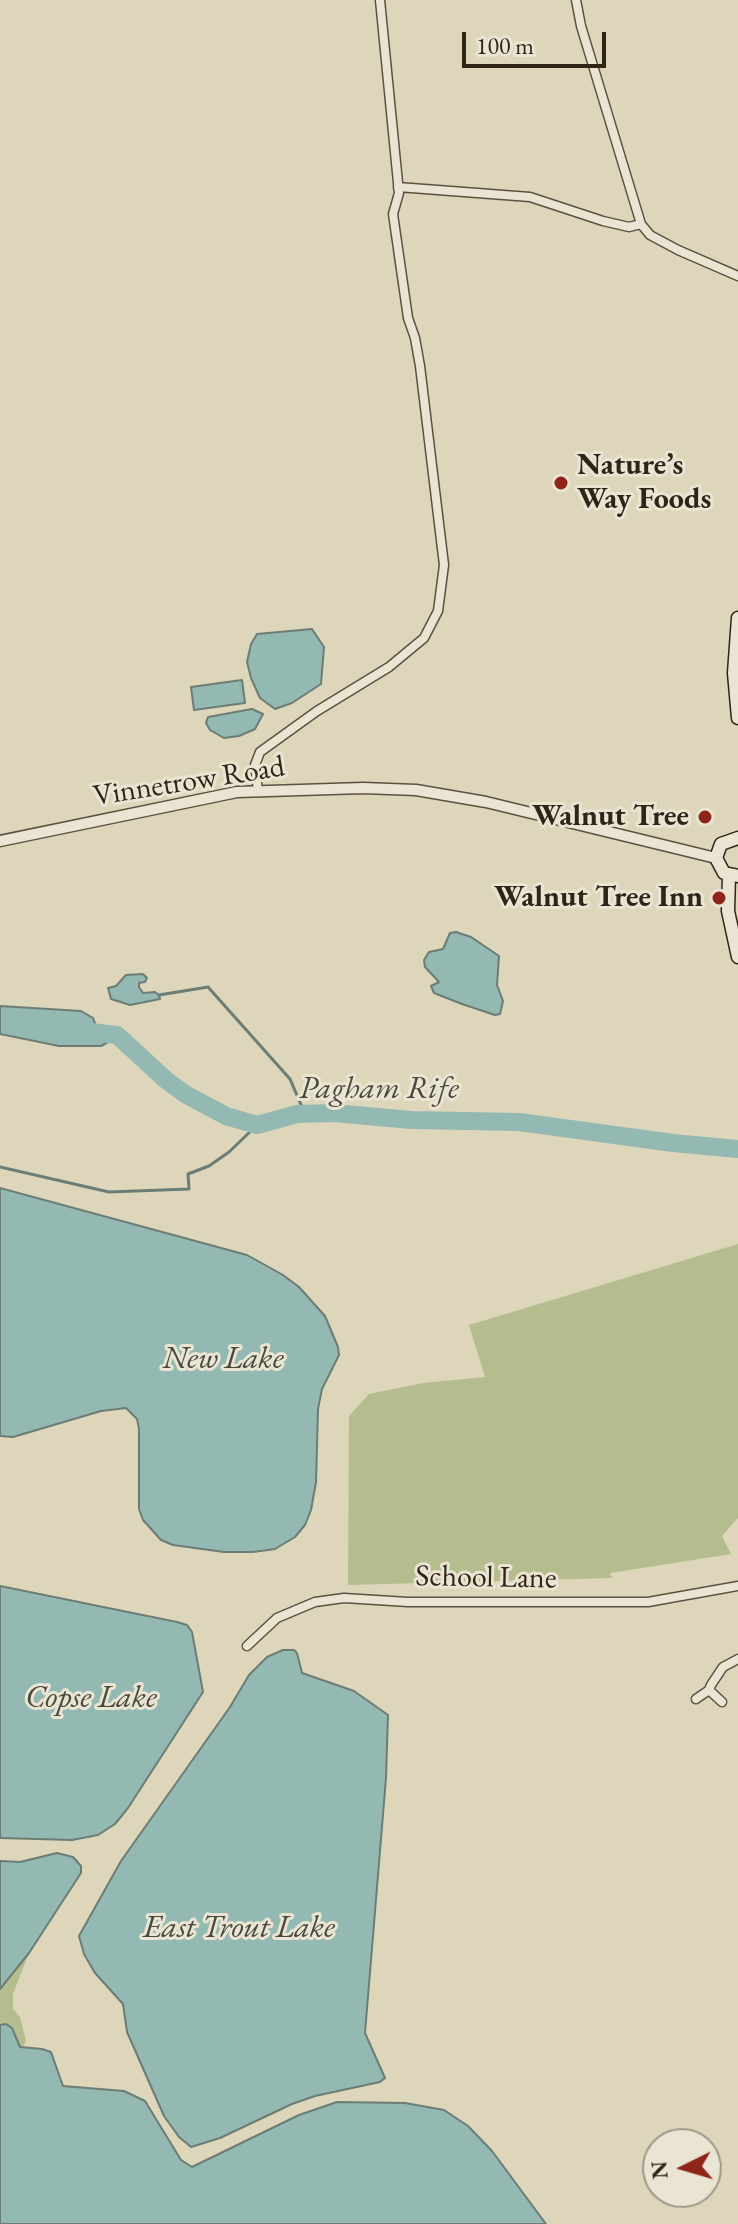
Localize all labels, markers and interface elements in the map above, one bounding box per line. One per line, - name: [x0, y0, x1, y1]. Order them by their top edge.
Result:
- scale bar: [466, 16, 610, 66]
- text: 100 m: [476, 30, 534, 61]
- place label: Nature’s Way Foods: [577, 448, 711, 518]
- marker: Nature’s Way Foods: [552, 474, 570, 492]
- street label: Vinnetrow Road: [91, 749, 287, 815]
- place label: Walnut Tree: [532, 799, 689, 835]
- marker: Walnut Tree: [696, 808, 714, 826]
- place label: Walnut Tree Inn: [494, 880, 703, 916]
- marker: Walnut Tree Inn: [710, 889, 728, 907]
- water label: Pagham Rife: [299, 1070, 459, 1108]
- water label: New Lake: [162, 1340, 284, 1378]
- street label: School Lane: [415, 1559, 557, 1597]
- water label: Copse Lake: [25, 1679, 157, 1717]
- water label: East Trout Lake: [143, 1909, 335, 1947]
- north arrow: [642, 2128, 722, 2208]
- text: N: [644, 2160, 675, 2180]

